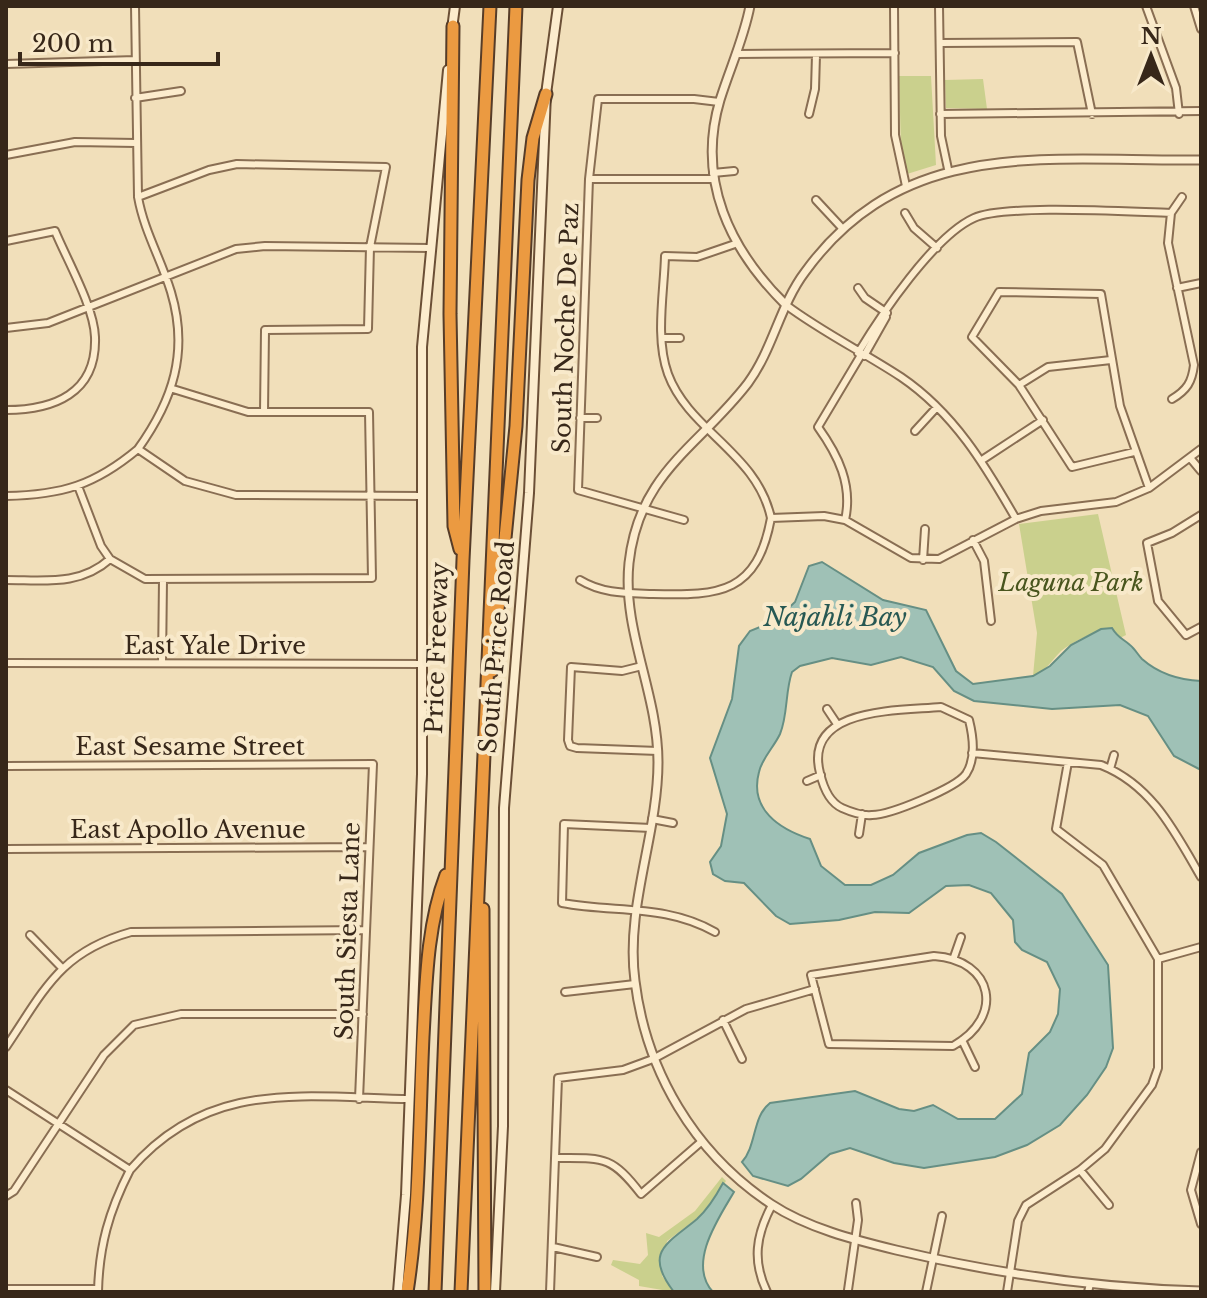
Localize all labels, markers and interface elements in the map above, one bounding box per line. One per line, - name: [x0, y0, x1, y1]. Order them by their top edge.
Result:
- scale bar: [20, 16, 218, 66]
- north arrow: [1111, 16, 1191, 96]
- text: N: [1141, 23, 1162, 50]
- text: 200 m: [32, 29, 114, 58]
- street label: South Noche De Paz: [547, 202, 584, 454]
- street label: South Price Road: [473, 539, 520, 754]
- street label: Price Freeway: [419, 561, 454, 735]
- park label: Laguna Park: [998, 568, 1143, 597]
- water label: Najahli Bay: [762, 601, 907, 633]
- street label: East Yale Drive: [124, 631, 306, 660]
- street label: East Sesame Street: [75, 732, 305, 761]
- street label: East Apollo Avenue: [70, 815, 306, 844]
- street label: South Siesta Lane: [329, 822, 366, 1040]

